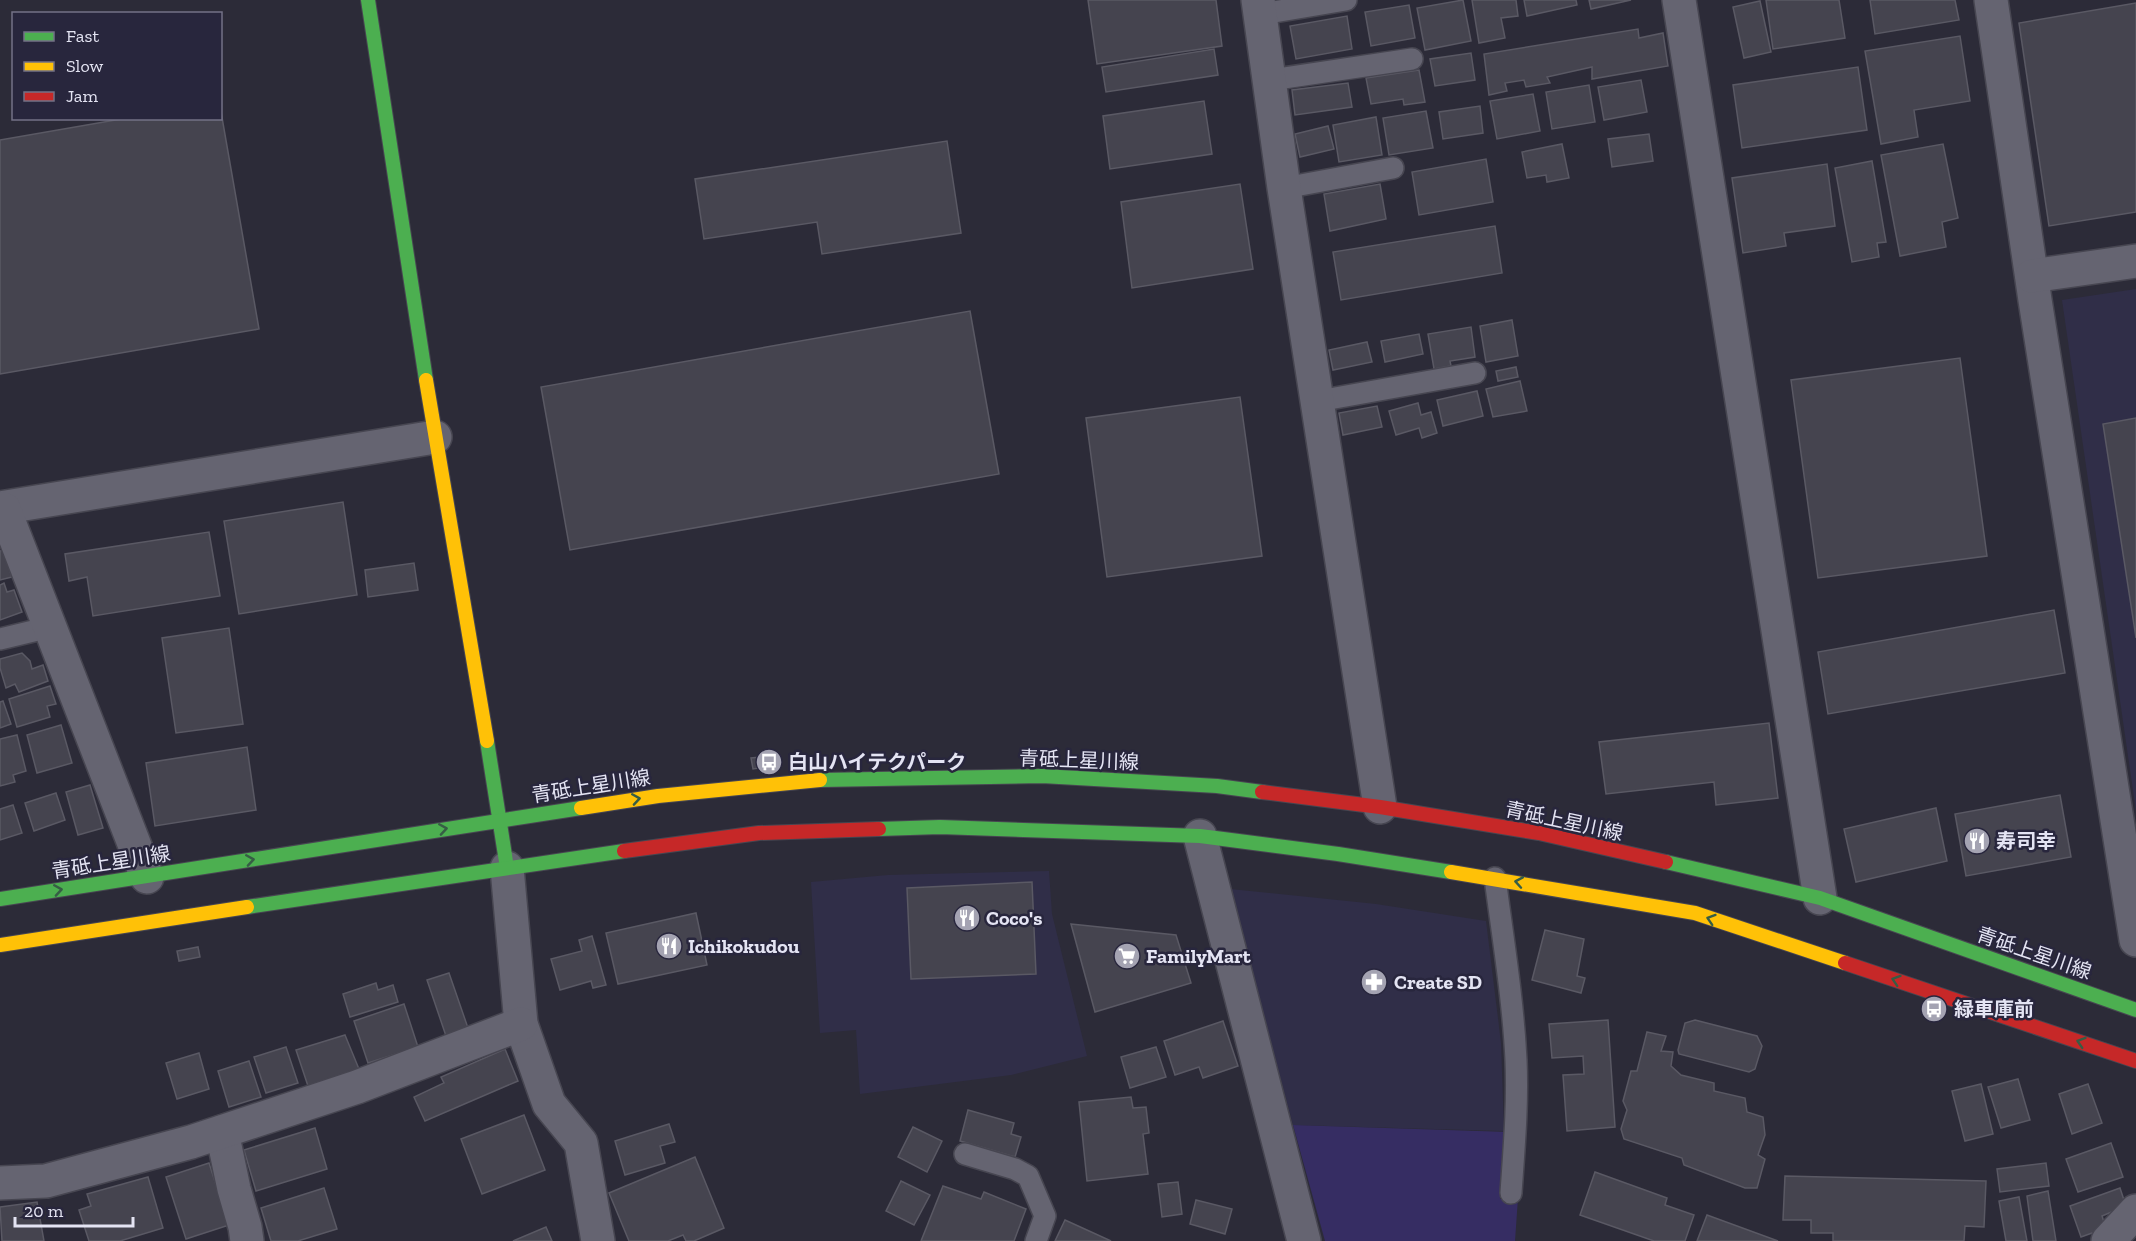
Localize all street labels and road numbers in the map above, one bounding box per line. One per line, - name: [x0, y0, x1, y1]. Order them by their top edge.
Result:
- street label: 青砥上星川線: [1019, 746, 1139, 774]
- street label: 青砥上星川線: [530, 765, 652, 807]
- street label: 青砥上星川線: [1503, 797, 1625, 845]
- street label: 青砥上星川線: [50, 841, 172, 883]
- street label: 青砥上星川線: [1973, 922, 2095, 984]

